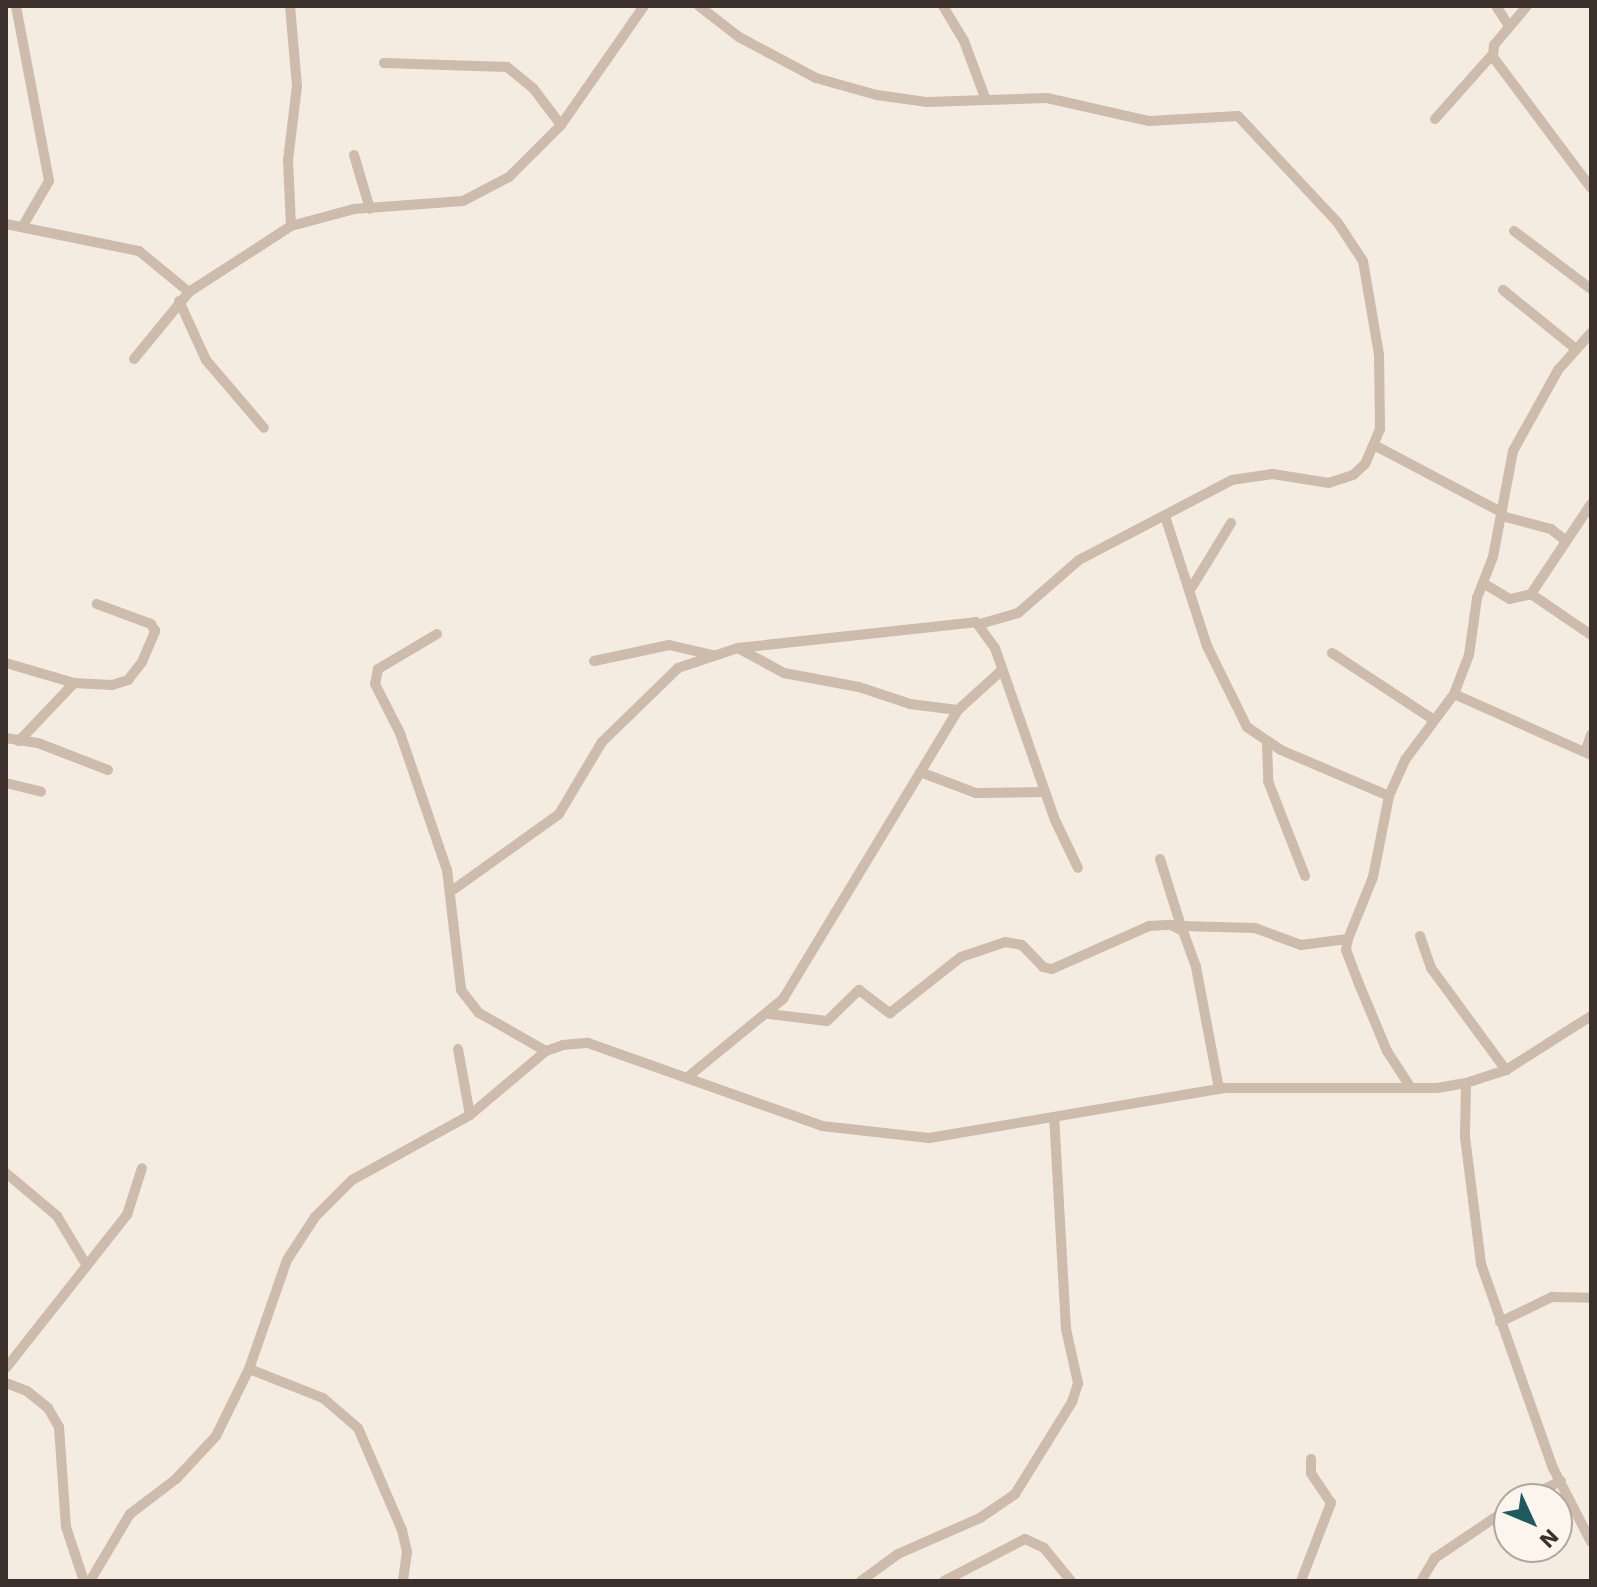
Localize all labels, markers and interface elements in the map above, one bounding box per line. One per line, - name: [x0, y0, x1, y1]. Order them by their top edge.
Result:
- north arrow: [1493, 1483, 1573, 1563]
- text: N: [1535, 1524, 1564, 1553]

